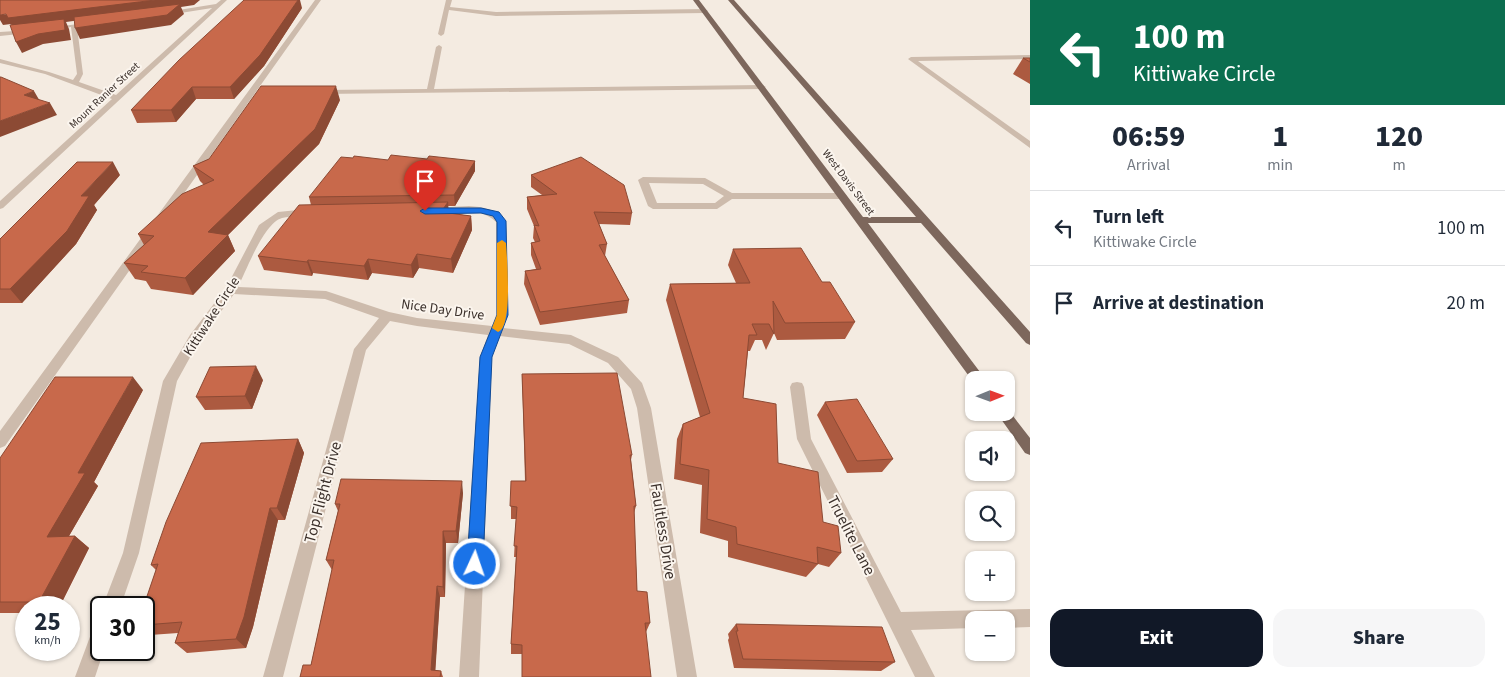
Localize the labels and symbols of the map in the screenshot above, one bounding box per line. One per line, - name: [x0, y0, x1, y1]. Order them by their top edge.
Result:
- street label: Mount Ranier Street: [66, 59, 143, 132]
- street label: West Davis Street: [819, 146, 879, 219]
- pin: [404, 160, 446, 211]
- street label: Kittiwake Circle: [179, 273, 245, 360]
- street label: Nice Day Drive: [400, 294, 486, 326]
- north arrow: [965, 371, 1015, 421]
- street label: Top Flight Drive: [299, 439, 347, 545]
- street label: Faultless Drive: [645, 482, 681, 581]
- street label: Truelite Lane: [822, 492, 881, 579]
- position arrow: [448, 537, 500, 589]
- speed limit sign: 30: [90, 596, 155, 661]

